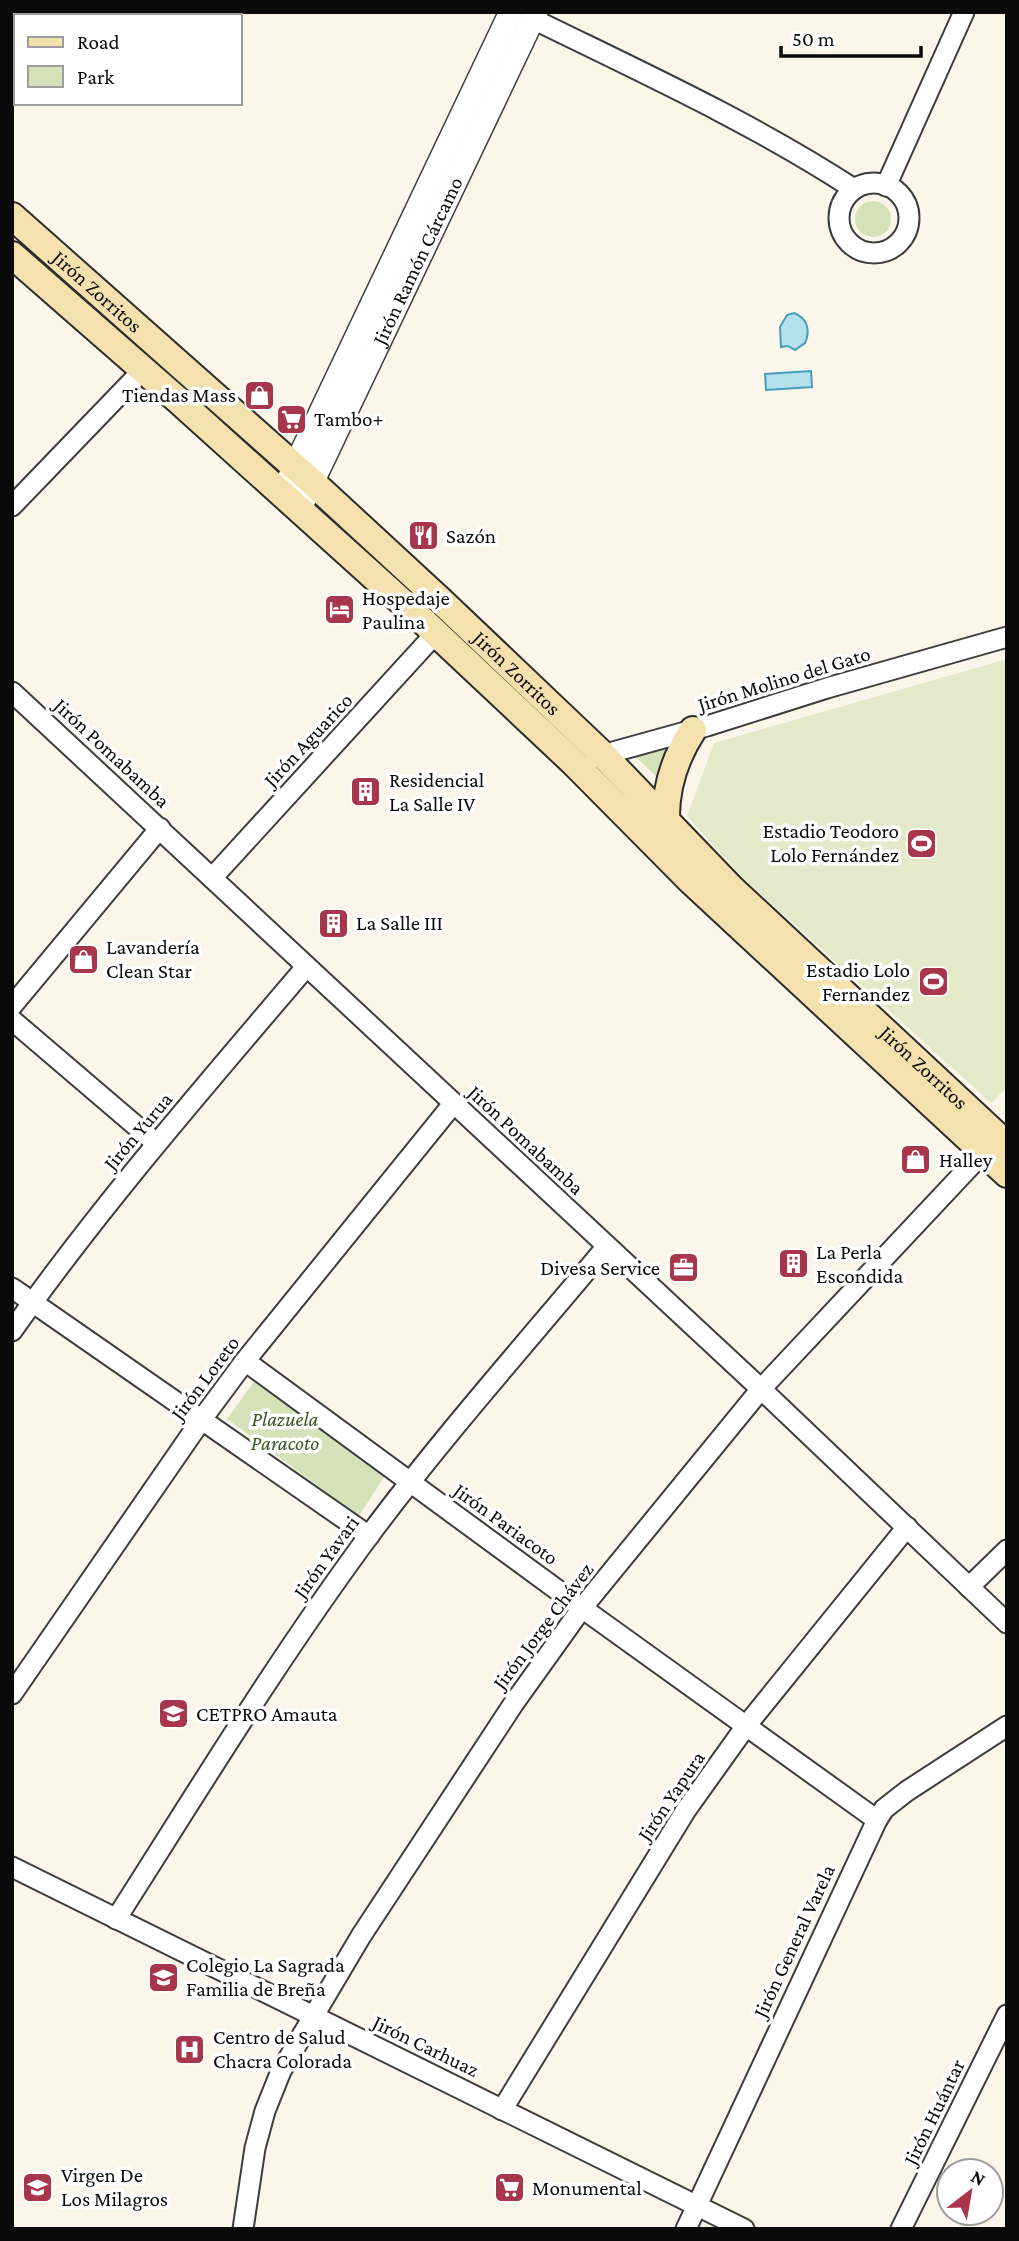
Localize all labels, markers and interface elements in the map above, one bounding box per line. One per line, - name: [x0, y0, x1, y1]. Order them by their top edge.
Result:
- legend: [14, 14, 242, 105]
- scale bar: [781, 14, 921, 58]
- text: 50 m: [792, 27, 835, 51]
- text: Road: [77, 30, 120, 54]
- text: Park: [77, 65, 114, 89]
- street label: Jirón Ramón Cárcamo: [367, 173, 468, 350]
- street label: Jirón Zorritos: [46, 244, 147, 338]
- shop icon: Tiendas Mass: [242, 378, 276, 412]
- place label: Tiendas Mass: [122, 383, 236, 407]
- supermarket icon: Tambo+: [274, 402, 308, 436]
- place label: Tambo+: [314, 407, 384, 431]
- restaurant icon: Sazón: [406, 519, 440, 553]
- place label: Sazón: [446, 524, 496, 548]
- place label: Hospedaje Paulina: [362, 586, 450, 634]
- hotel icon: Hospedaje Paulina: [322, 593, 356, 627]
- street label: Jirón Zorritos: [467, 624, 566, 720]
- street label: Jirón Molino del Gato: [693, 641, 873, 717]
- street label: Jirón Aguarico: [257, 688, 357, 793]
- street label: Jirón Pomabamba: [48, 692, 175, 813]
- place label: Residencial La Salle IV: [389, 768, 484, 816]
- building icon: Residencial La Salle IV: [349, 775, 383, 809]
- place label: Estadio Teodoro Lolo Fernández: [763, 819, 899, 867]
- sports icon: Estadio Teodoro Lolo Fernández: [905, 826, 939, 860]
- building icon: La Salle III: [316, 906, 350, 940]
- place label: La Salle III: [356, 911, 443, 935]
- place label: Lavandería Clean Star: [106, 935, 200, 983]
- shop icon: Lavandería Clean Star: [66, 942, 100, 976]
- place label: Estadio Lolo Fernandez: [806, 958, 910, 1006]
- sports icon: Estadio Lolo Fernandez: [916, 965, 950, 999]
- street label: Jirón Zorritos: [873, 1019, 973, 1114]
- street label: Jirón Pomabamba: [462, 1079, 589, 1200]
- street label: Jirón Yurua: [97, 1087, 178, 1176]
- shop icon: Halley: [899, 1143, 933, 1177]
- place label: Halley: [939, 1148, 993, 1172]
- place label: La Perla Escondida: [816, 1240, 904, 1288]
- building icon: La Perla Escondida: [776, 1247, 810, 1281]
- office icon: Divesa Service: [666, 1251, 700, 1285]
- place label: Divesa Service: [540, 1256, 660, 1280]
- street label: Jirón Loreto: [164, 1331, 244, 1426]
- park label: Plazuela Paracoto: [251, 1407, 319, 1455]
- street label: Jirón Pariacoto: [447, 1477, 563, 1570]
- street label: Jirón Yavari: [287, 1511, 364, 1605]
- street label: Jirón Jorge Chávez: [486, 1558, 598, 1696]
- school or university icon: CETPRO Amauta: [156, 1697, 190, 1731]
- place label: CETPRO Amauta: [196, 1702, 338, 1726]
- street label: Jirón Yapura: [631, 1746, 710, 1847]
- street label: Jirón General Varela: [747, 1860, 840, 2023]
- place label: Colegio La Sagrada Familia de Breña: [186, 1953, 345, 2001]
- school or university icon: Colegio La Sagrada Familia de Breña: [146, 1960, 180, 1994]
- street label: Jirón Carhuaz: [367, 2009, 483, 2082]
- place label: Centro de Salud Chacra Colorada: [213, 2025, 352, 2073]
- hospital icon: Centro de Salud Chacra Colorada: [173, 2032, 207, 2066]
- street label: Jirón Huántar: [897, 2055, 970, 2170]
- north arrow: [935, 2157, 1005, 2227]
- place label: Virgen De Los Milagros: [61, 2163, 168, 2211]
- text: N: [968, 2166, 989, 2190]
- school or university icon: Virgen De Los Milagros: [21, 2170, 55, 2204]
- supermarket icon: Monumental: [492, 2171, 526, 2205]
- place label: Monumental: [532, 2176, 642, 2200]

